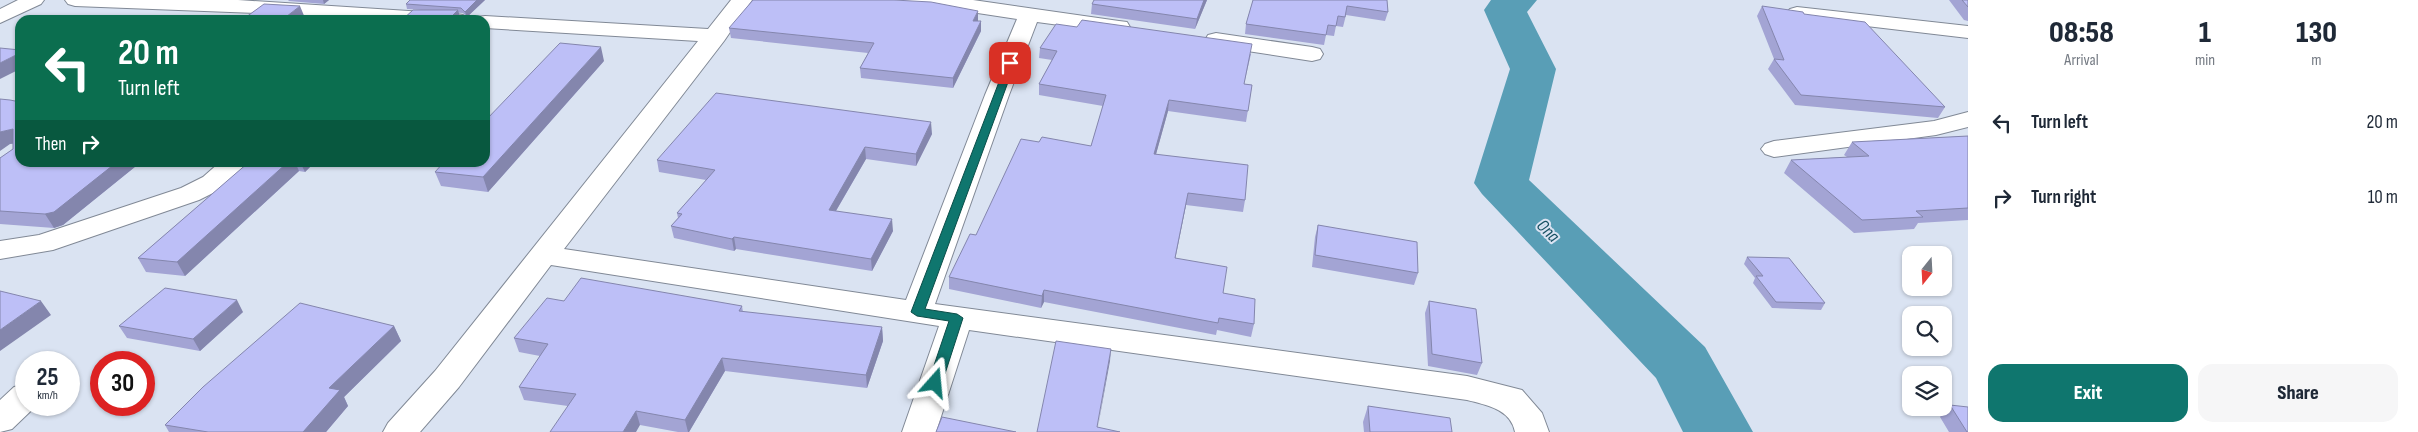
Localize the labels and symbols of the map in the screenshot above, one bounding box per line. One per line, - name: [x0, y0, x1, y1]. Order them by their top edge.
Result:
- pin: [989, 42, 1031, 84]
- water label: Ona: [1532, 215, 1564, 247]
- north arrow: [1902, 246, 1952, 296]
- speed limit sign: 30: [90, 351, 155, 416]
- position arrow: [908, 356, 960, 408]

